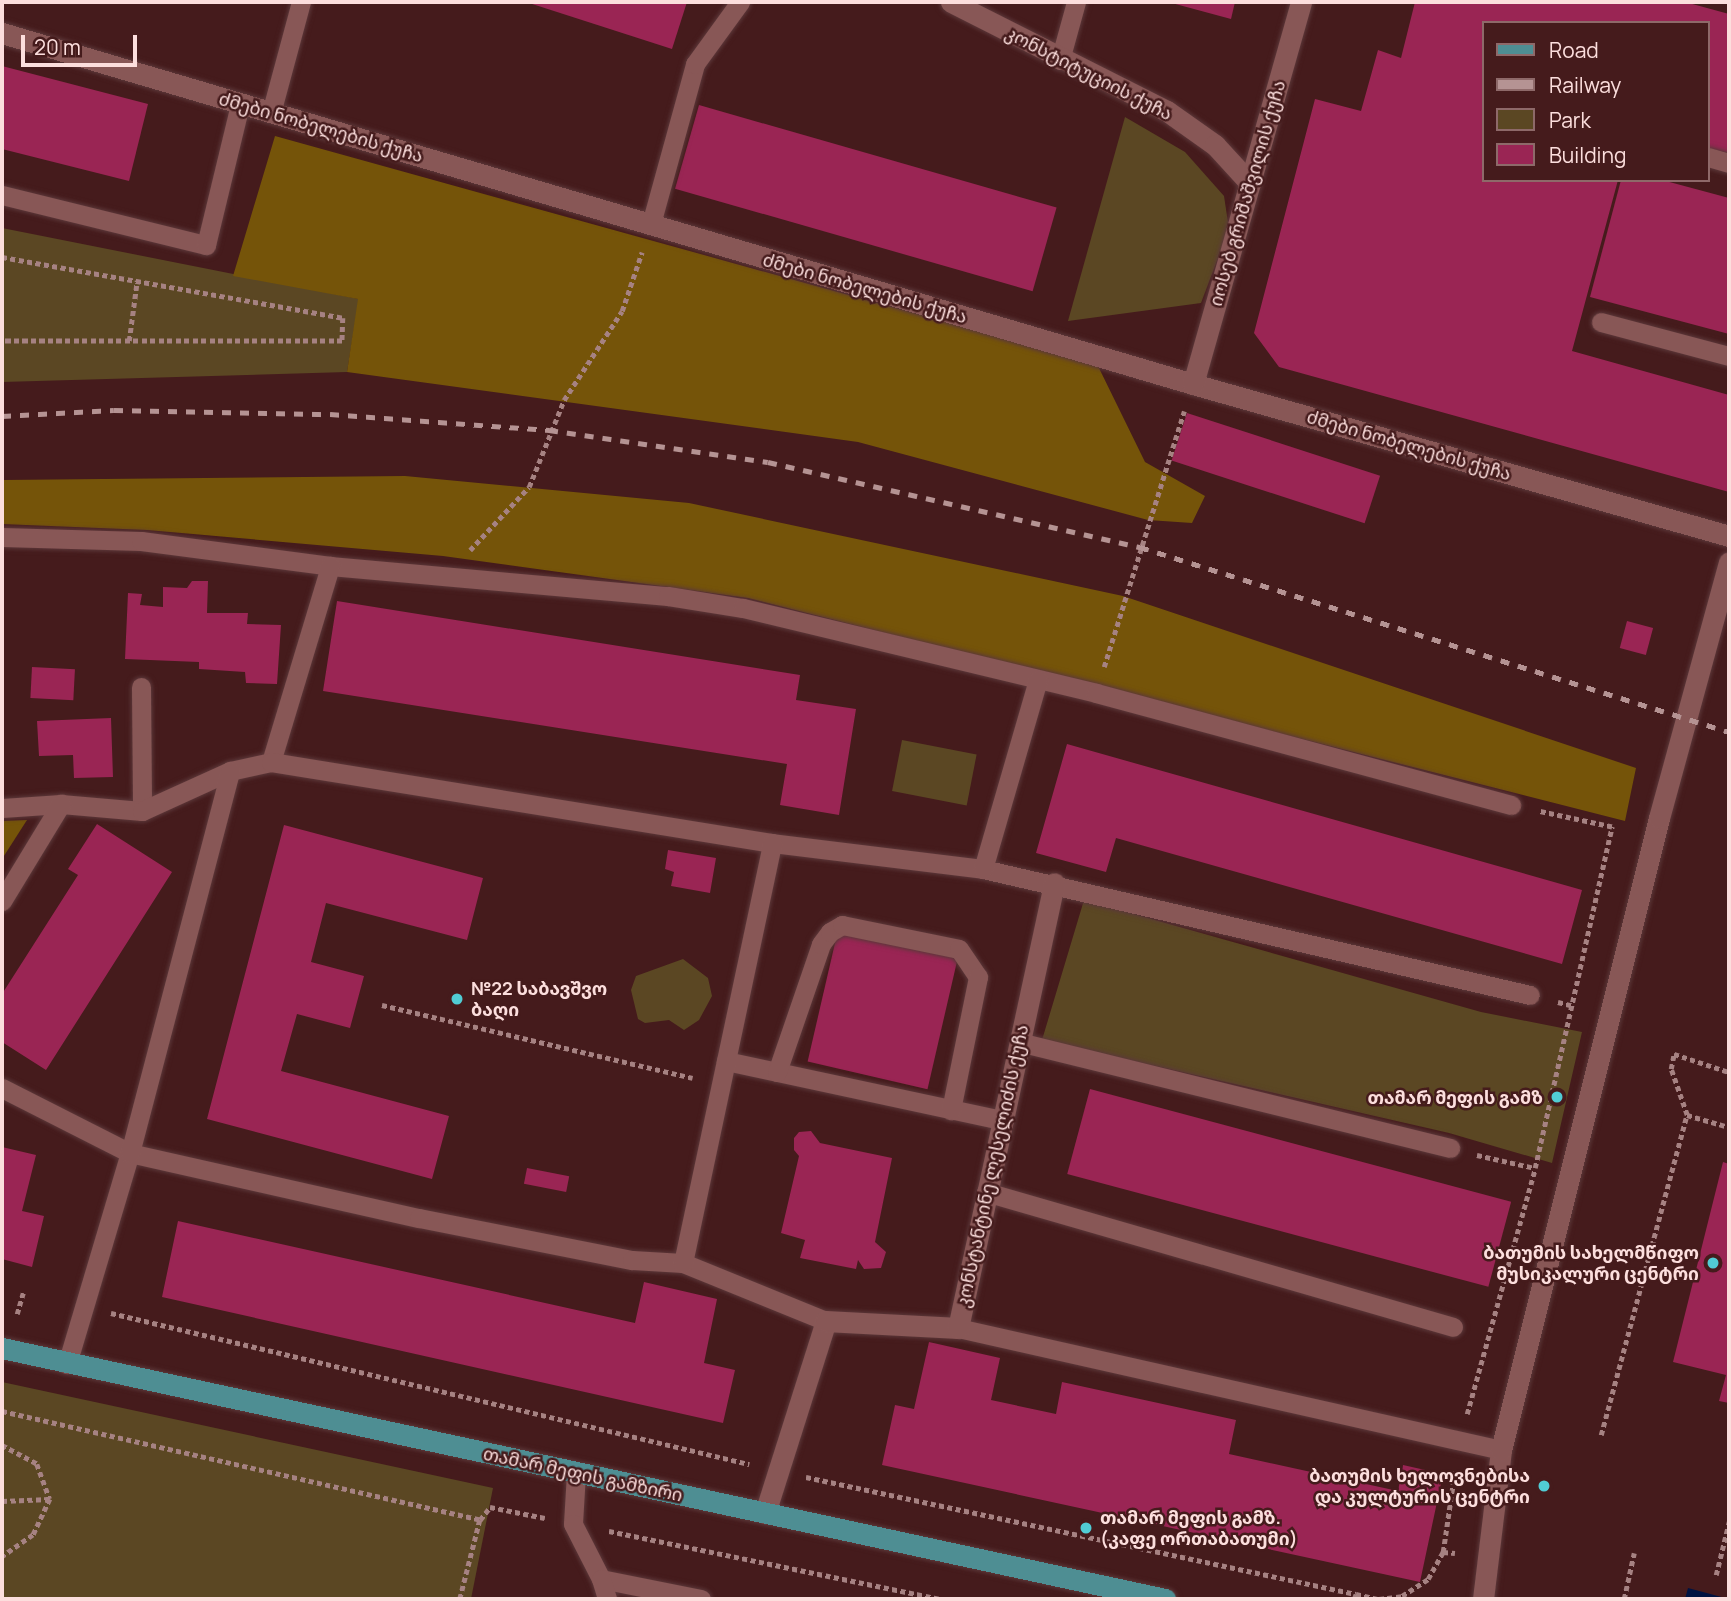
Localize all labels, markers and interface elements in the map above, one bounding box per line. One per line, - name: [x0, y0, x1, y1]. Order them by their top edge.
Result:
- scale bar: [24, 21, 140, 65]
- legend: [1482, 21, 1710, 182]
- street label: კონსტიტუციის ქუჩა: [1002, 22, 1176, 124]
- text: 20 m: [34, 33, 81, 61]
- text: Road: [1549, 36, 1599, 64]
- text: Railway: [1549, 71, 1621, 99]
- street label: იოსებ გრიშაშვილის ქუჩა: [1204, 78, 1290, 308]
- street label: ძმები ნობელების ქუჩა: [216, 87, 426, 167]
- text: Park: [1549, 106, 1591, 134]
- text: Building: [1549, 141, 1626, 169]
- street label: ძმები ნობელების ქუჩა: [760, 248, 970, 328]
- street label: ძმები ნობელების ქუჩა: [1304, 405, 1514, 485]
- place label: №22 საბავშვო ბაღი: [471, 978, 607, 1020]
- marker: №22 საბავშვო ბაღი: [449, 991, 465, 1007]
- street label: კონსტანტინე ლესელიძის ქუჩა: [951, 1023, 1033, 1309]
- place label: თამარ მეფის გამზ: [1367, 1086, 1543, 1108]
- marker: თამარ მეფის გამზ: [1549, 1089, 1565, 1105]
- place label: ბათუმის სახელმწიფო მუსიკალური ცენტრი: [1483, 1242, 1699, 1284]
- marker: ბათუმის სახელმწიფო მუსიკალური ცენტრი: [1705, 1255, 1721, 1271]
- street label: თამარ მეფის გამზირი: [481, 1442, 685, 1506]
- place label: ბათუმის ხელოვნებისა და კულტურის ცენტრი: [1309, 1465, 1530, 1508]
- marker: ბათუმის ხელოვნებისა და კულტურის ცენტრი: [1536, 1478, 1552, 1494]
- place label: თამარ მეფის გამზ. (კაფე ორთაბათუმი): [1100, 1507, 1298, 1550]
- marker: თამარ მეფის გამზ. (კაფე ორთაბათუმი): [1078, 1520, 1094, 1536]

